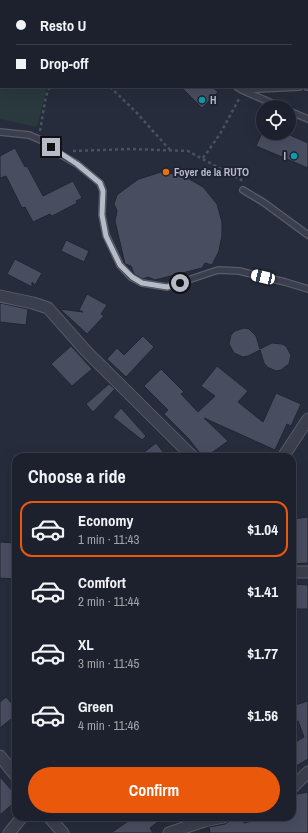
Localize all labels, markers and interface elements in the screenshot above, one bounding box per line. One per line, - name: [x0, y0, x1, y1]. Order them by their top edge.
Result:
- text: Resto U: [40, 15, 86, 36]
- text: Drop-off: [40, 53, 89, 74]
- place label: H: [210, 93, 217, 107]
- marker: H: [197, 95, 207, 105]
- map controls: [256, 100, 296, 140]
- button: locate: [256, 100, 296, 140]
- route end: [42, 138, 60, 156]
- place label: I: [283, 149, 286, 163]
- marker: I: [289, 151, 299, 161]
- place label: Foyer de la RUTO: [174, 165, 249, 179]
- marker: Foyer de la RUTO: [161, 167, 171, 177]
- car: [250, 268, 276, 286]
- route start: [171, 274, 189, 292]
- text: Choose a ride: [28, 464, 126, 489]
- text: Economy: [78, 510, 133, 531]
- icon: car: [30, 511, 66, 547]
- text: $1.04: [247, 519, 278, 540]
- text: 1 min · 11:43: [78, 531, 139, 548]
- text: Comfort: [78, 572, 126, 593]
- icon: car: [30, 573, 66, 609]
- text: $1.41: [247, 581, 278, 602]
- text: 2 min · 11:44: [78, 593, 139, 610]
- text: XL: [78, 634, 94, 655]
- icon: car: [30, 635, 66, 671]
- text: $1.77: [247, 643, 278, 664]
- text: 3 min · 11:45: [78, 655, 139, 672]
- text: Green: [78, 696, 114, 717]
- icon: car: [30, 697, 66, 733]
- text: $1.56: [247, 705, 278, 726]
- text: 4 min · 11:46: [78, 717, 139, 734]
- button: Confirm: [28, 767, 280, 813]

